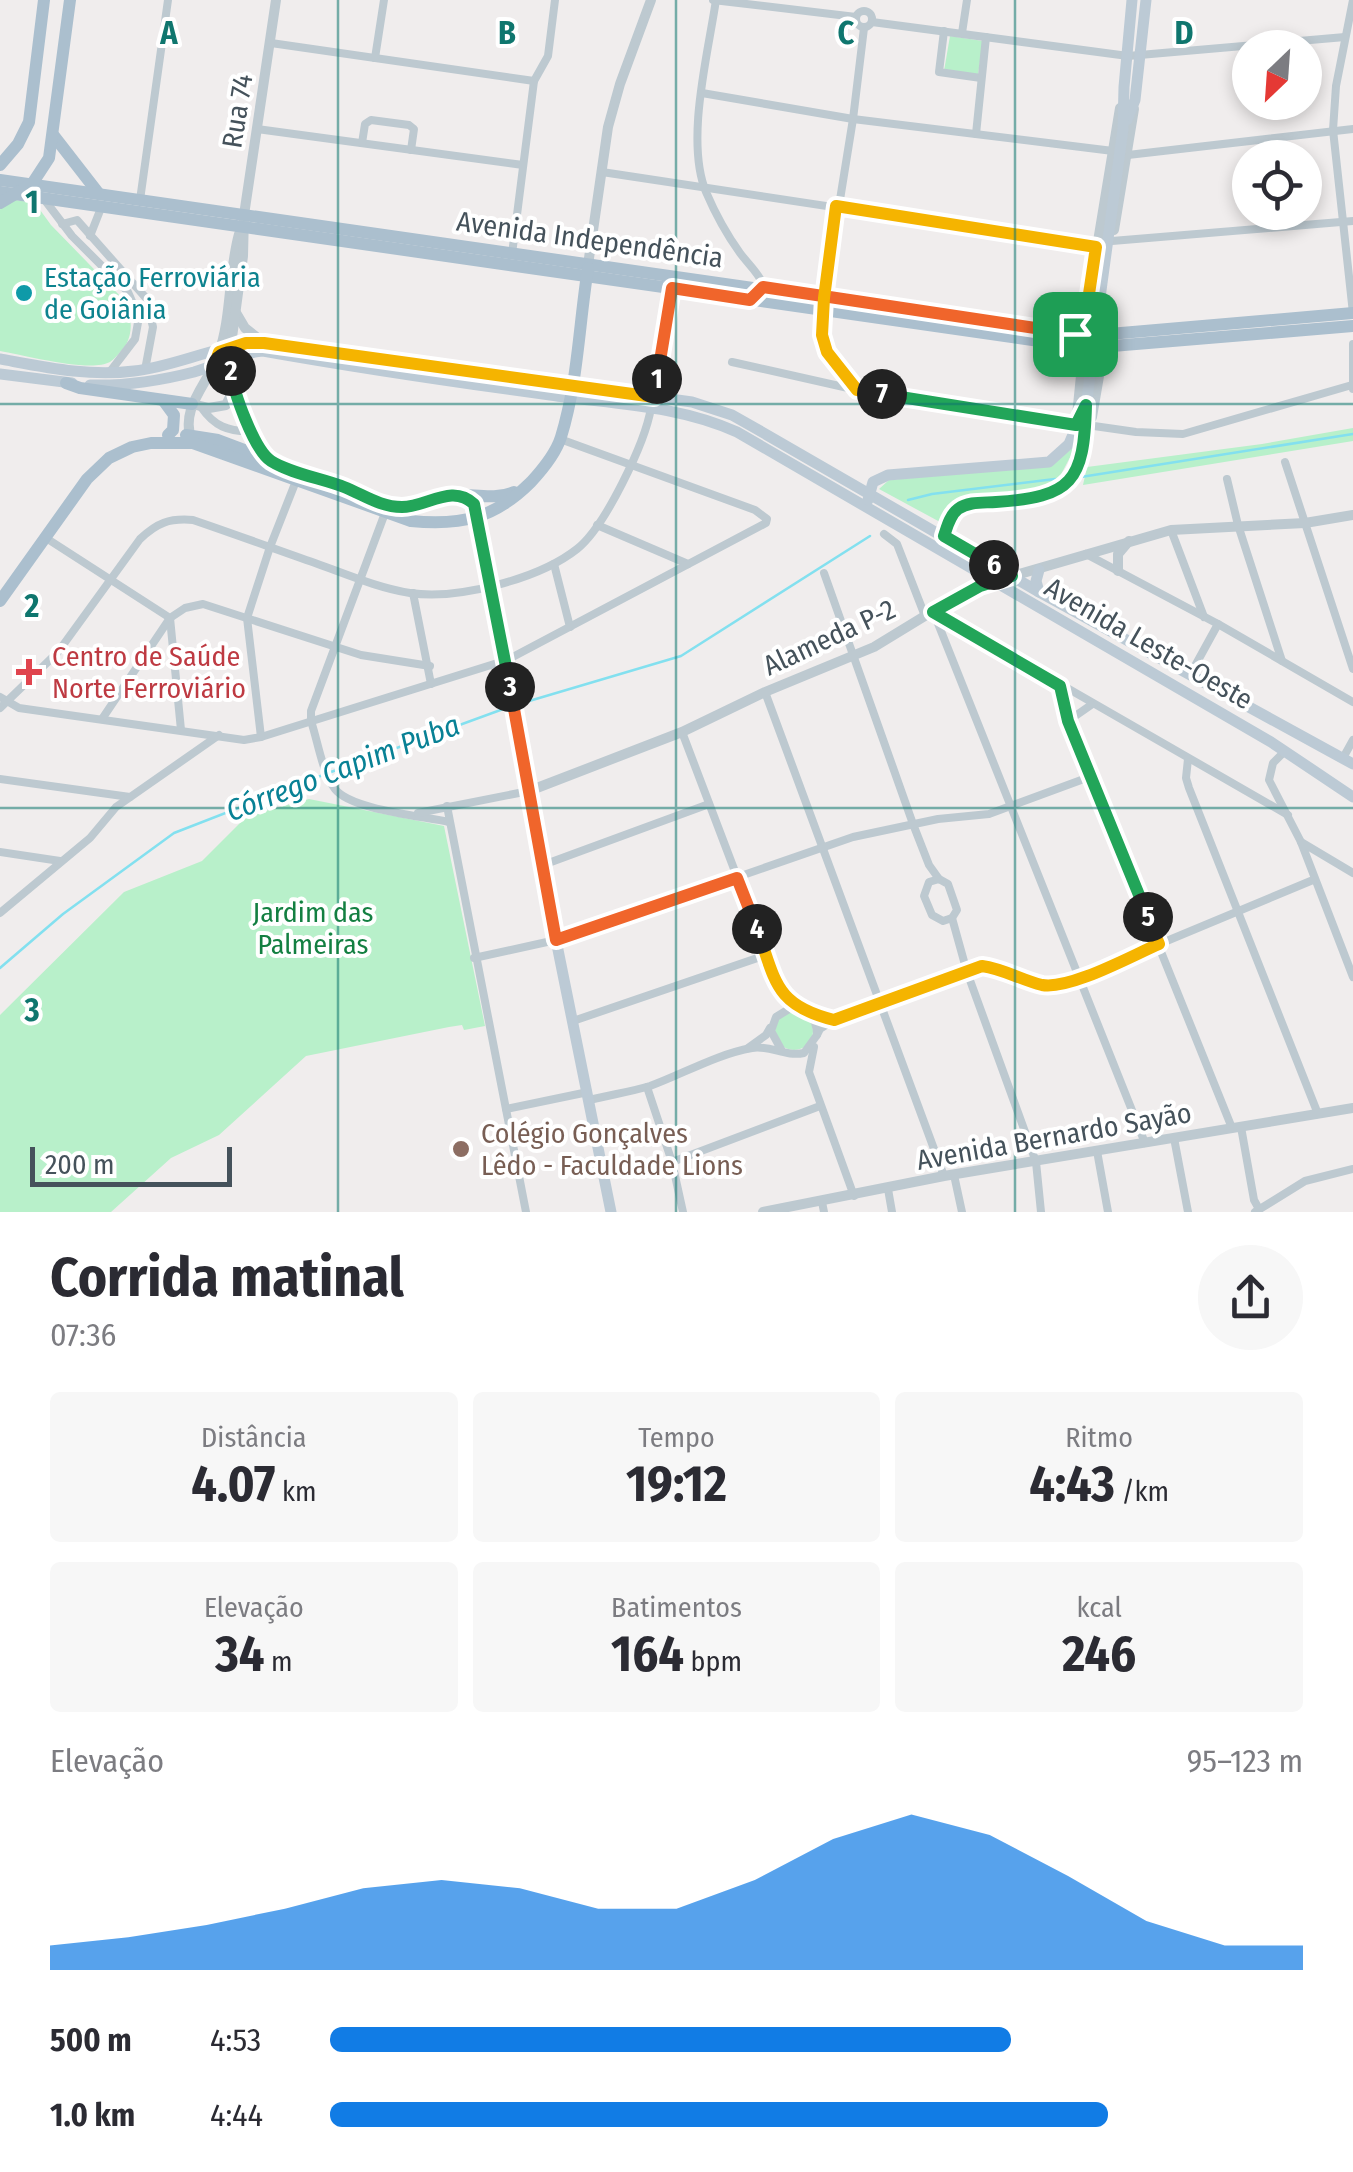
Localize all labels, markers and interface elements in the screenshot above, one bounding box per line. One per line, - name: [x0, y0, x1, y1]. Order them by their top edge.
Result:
- text: A: [159, 14, 178, 52]
- text: B: [498, 14, 516, 52]
- text: C: [838, 14, 855, 52]
- text: D: [1174, 14, 1194, 52]
- north arrow: [1232, 30, 1322, 120]
- map controls: [1232, 30, 1322, 230]
- street label: Rua 74: [215, 72, 260, 150]
- button: locate: [1232, 140, 1322, 230]
- text: 1: [25, 183, 39, 221]
- street label: Avenida Independência: [455, 204, 725, 275]
- place label: Estação Ferroviária de Goiânia: [44, 261, 261, 326]
- marker: Estação Ferroviária de Goiânia: [13, 282, 35, 304]
- pin: [1033, 292, 1118, 377]
- icon: arrive: [1048, 307, 1103, 362]
- pin: 2: [206, 346, 256, 396]
- text: 2: [225, 354, 237, 387]
- pin: 1: [632, 354, 682, 404]
- text: 1: [651, 362, 663, 395]
- pin: 7: [857, 369, 907, 419]
- text: 7: [876, 377, 888, 410]
- pin: 6: [969, 540, 1019, 590]
- text: 6: [987, 548, 1001, 581]
- street label: Avenida Leste-Oeste: [1039, 571, 1259, 716]
- text: 2: [24, 587, 40, 625]
- street label: Alameda P-2: [758, 593, 900, 682]
- place label: Centro de Saúde Norte Ferroviário: [52, 640, 246, 705]
- marker: Centro de Saúde Norte Ferroviário: [16, 659, 42, 685]
- pin: 3: [485, 662, 535, 712]
- text: 3: [503, 670, 517, 703]
- water label: Córrego Capim Puba: [221, 707, 465, 829]
- pin: 5: [1123, 892, 1173, 942]
- park label: Jardim das Palmeiras: [252, 896, 374, 961]
- text: 5: [1141, 900, 1155, 933]
- pin: 4: [732, 904, 782, 954]
- text: 4: [750, 912, 764, 945]
- text: 3: [23, 991, 40, 1029]
- street label: Avenida Bernardo Sayão: [914, 1096, 1194, 1177]
- place label: Colégio Gonçalves Lêdo - Faculdade Lions: [481, 1117, 743, 1182]
- marker: Colégio Gonçalves Lêdo - Faculdade Lions: [450, 1138, 472, 1160]
- scale bar: [30, 1142, 232, 1186]
- text: 200 m: [45, 1148, 115, 1181]
- text: Corrida matinal: [50, 1245, 404, 1311]
- button: share: [1198, 1245, 1303, 1350]
- text: 07:36: [50, 1316, 116, 1354]
- text: Distância: [201, 1421, 307, 1454]
- text: Tempo: [638, 1421, 715, 1454]
- text: Ritmo: [1065, 1421, 1133, 1454]
- text: 4.07: [191, 1454, 275, 1514]
- text: 19:12: [626, 1454, 727, 1514]
- text: 4:43: [1029, 1454, 1115, 1514]
- text: km: [275, 1475, 316, 1508]
- text: /km: [1115, 1475, 1169, 1508]
- text: Elevação: [204, 1591, 304, 1624]
- text: Batimentos: [611, 1591, 742, 1624]
- text: kcal: [1076, 1591, 1122, 1624]
- text: 34: [215, 1624, 264, 1684]
- text: 164: [611, 1624, 684, 1684]
- text: 246: [1062, 1624, 1136, 1684]
- text: m: [264, 1645, 293, 1678]
- text: bpm: [684, 1645, 742, 1678]
- text: Elevação: [50, 1742, 164, 1780]
- text: 95–123 m: [1187, 1742, 1303, 1780]
- text: 500 m: [50, 2021, 132, 2059]
- text: 4:53: [210, 2021, 261, 2059]
- text: 1.0 km: [50, 2096, 135, 2134]
- text: 4:44: [210, 2096, 263, 2134]

